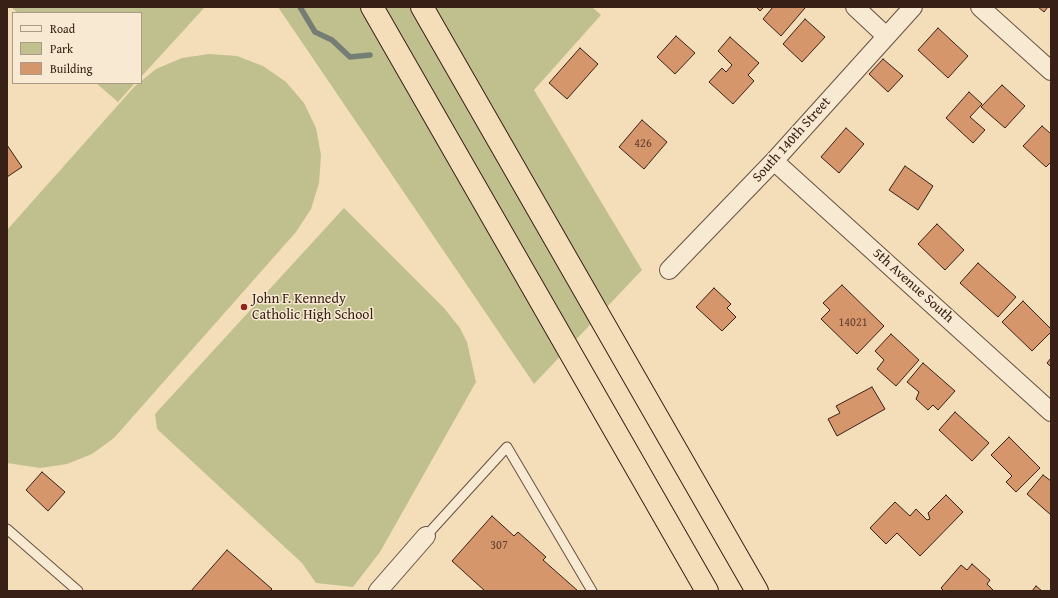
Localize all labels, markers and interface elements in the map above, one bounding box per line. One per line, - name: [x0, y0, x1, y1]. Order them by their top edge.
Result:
- legend: [12, 12, 142, 84]
- text: Road: [50, 20, 75, 37]
- text: Park: [50, 40, 73, 57]
- text: Building: [50, 60, 93, 77]
- street label: South 140th Street: [749, 94, 835, 186]
- house number: 426: [634, 137, 652, 151]
- street label: 5th Avenue South: [869, 245, 957, 327]
- place label: John F. Kennedy Catholic High School: [252, 291, 373, 324]
- marker: John F. Kennedy Catholic High School: [239, 302, 249, 312]
- house number: 14021: [839, 316, 867, 330]
- house number: 307: [490, 539, 508, 553]

